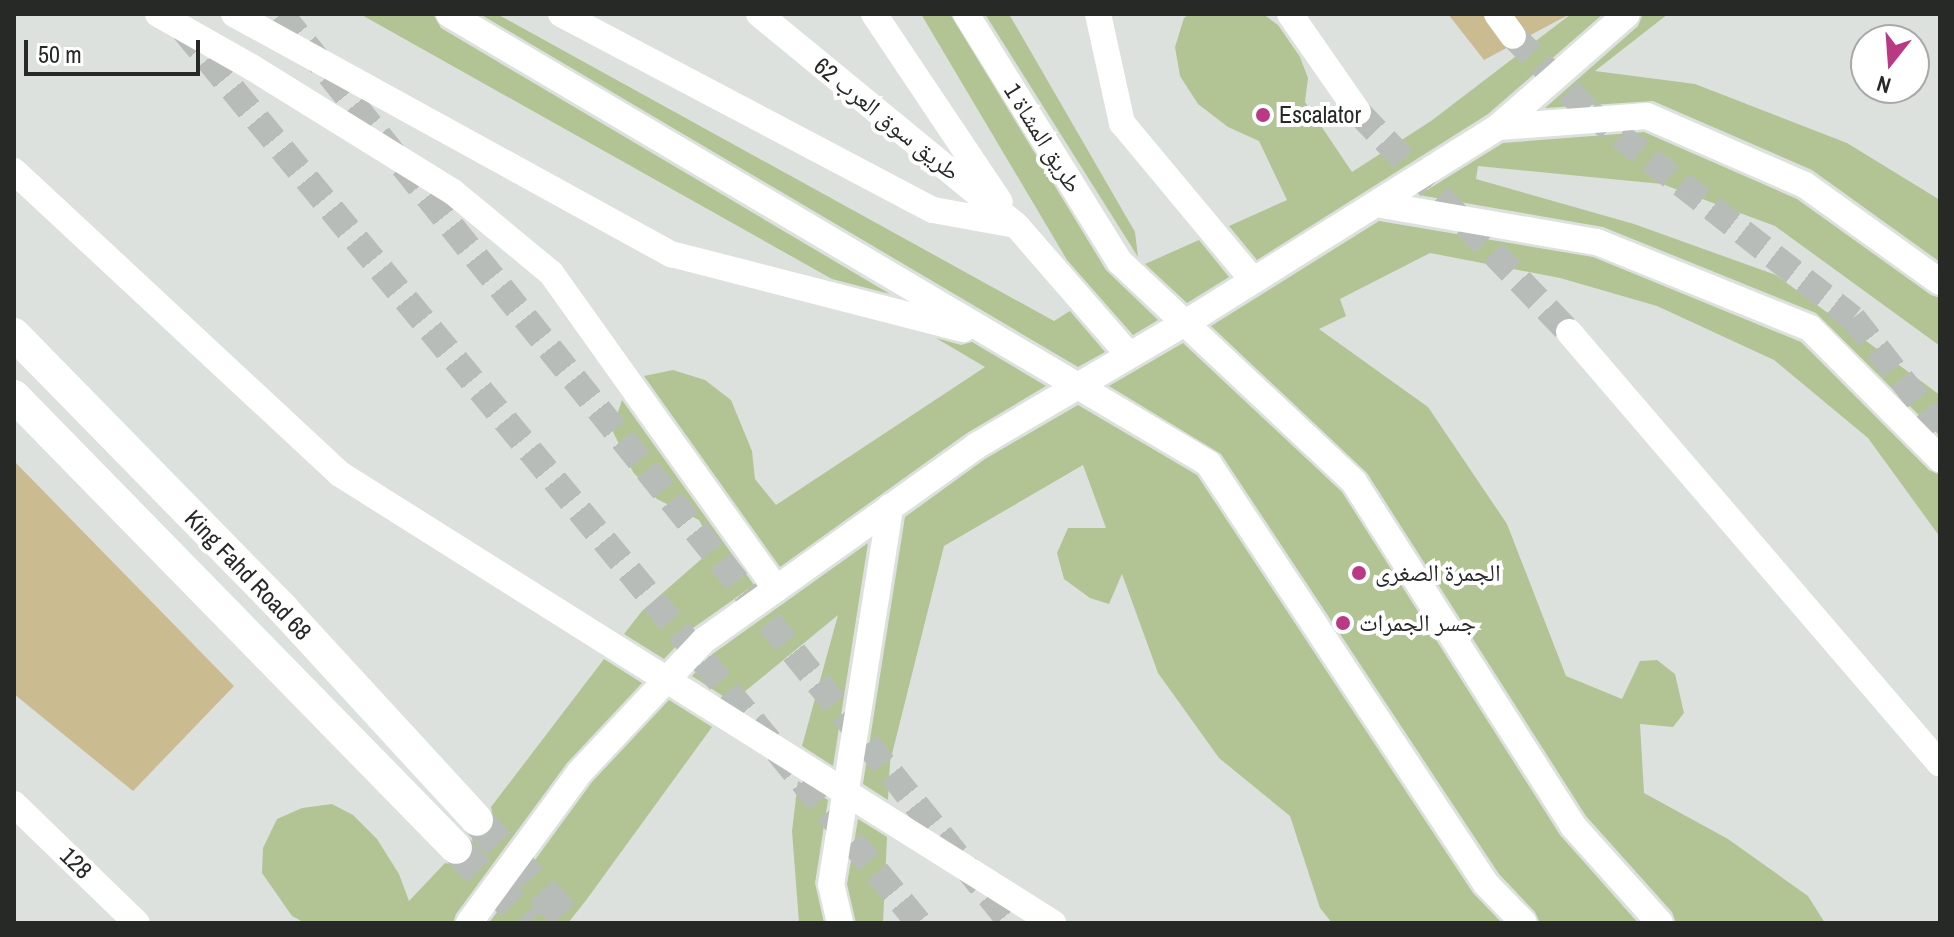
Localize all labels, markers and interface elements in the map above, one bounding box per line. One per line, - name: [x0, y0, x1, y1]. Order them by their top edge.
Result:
- scale bar: [28, 24, 204, 74]
- north arrow: [1850, 24, 1930, 104]
- text: 50 m: [38, 38, 82, 70]
- street label: طريق سوق العرب 62: [808, 51, 966, 187]
- text: N: [1873, 69, 1894, 101]
- street label: طريق المشاة 1: [998, 78, 1088, 198]
- place label: Escalator: [1279, 101, 1361, 129]
- marker: Escalator: [1254, 106, 1272, 124]
- street label: King Fahd Road 68: [179, 504, 317, 646]
- place label: الجمرة الصغرى: [1375, 559, 1501, 587]
- marker: الجمرة الصغرى: [1350, 564, 1368, 582]
- place label: جسر الجمرات: [1359, 609, 1476, 637]
- marker: جسر الجمرات: [1334, 614, 1352, 632]
- street label: 128: [54, 841, 98, 885]

